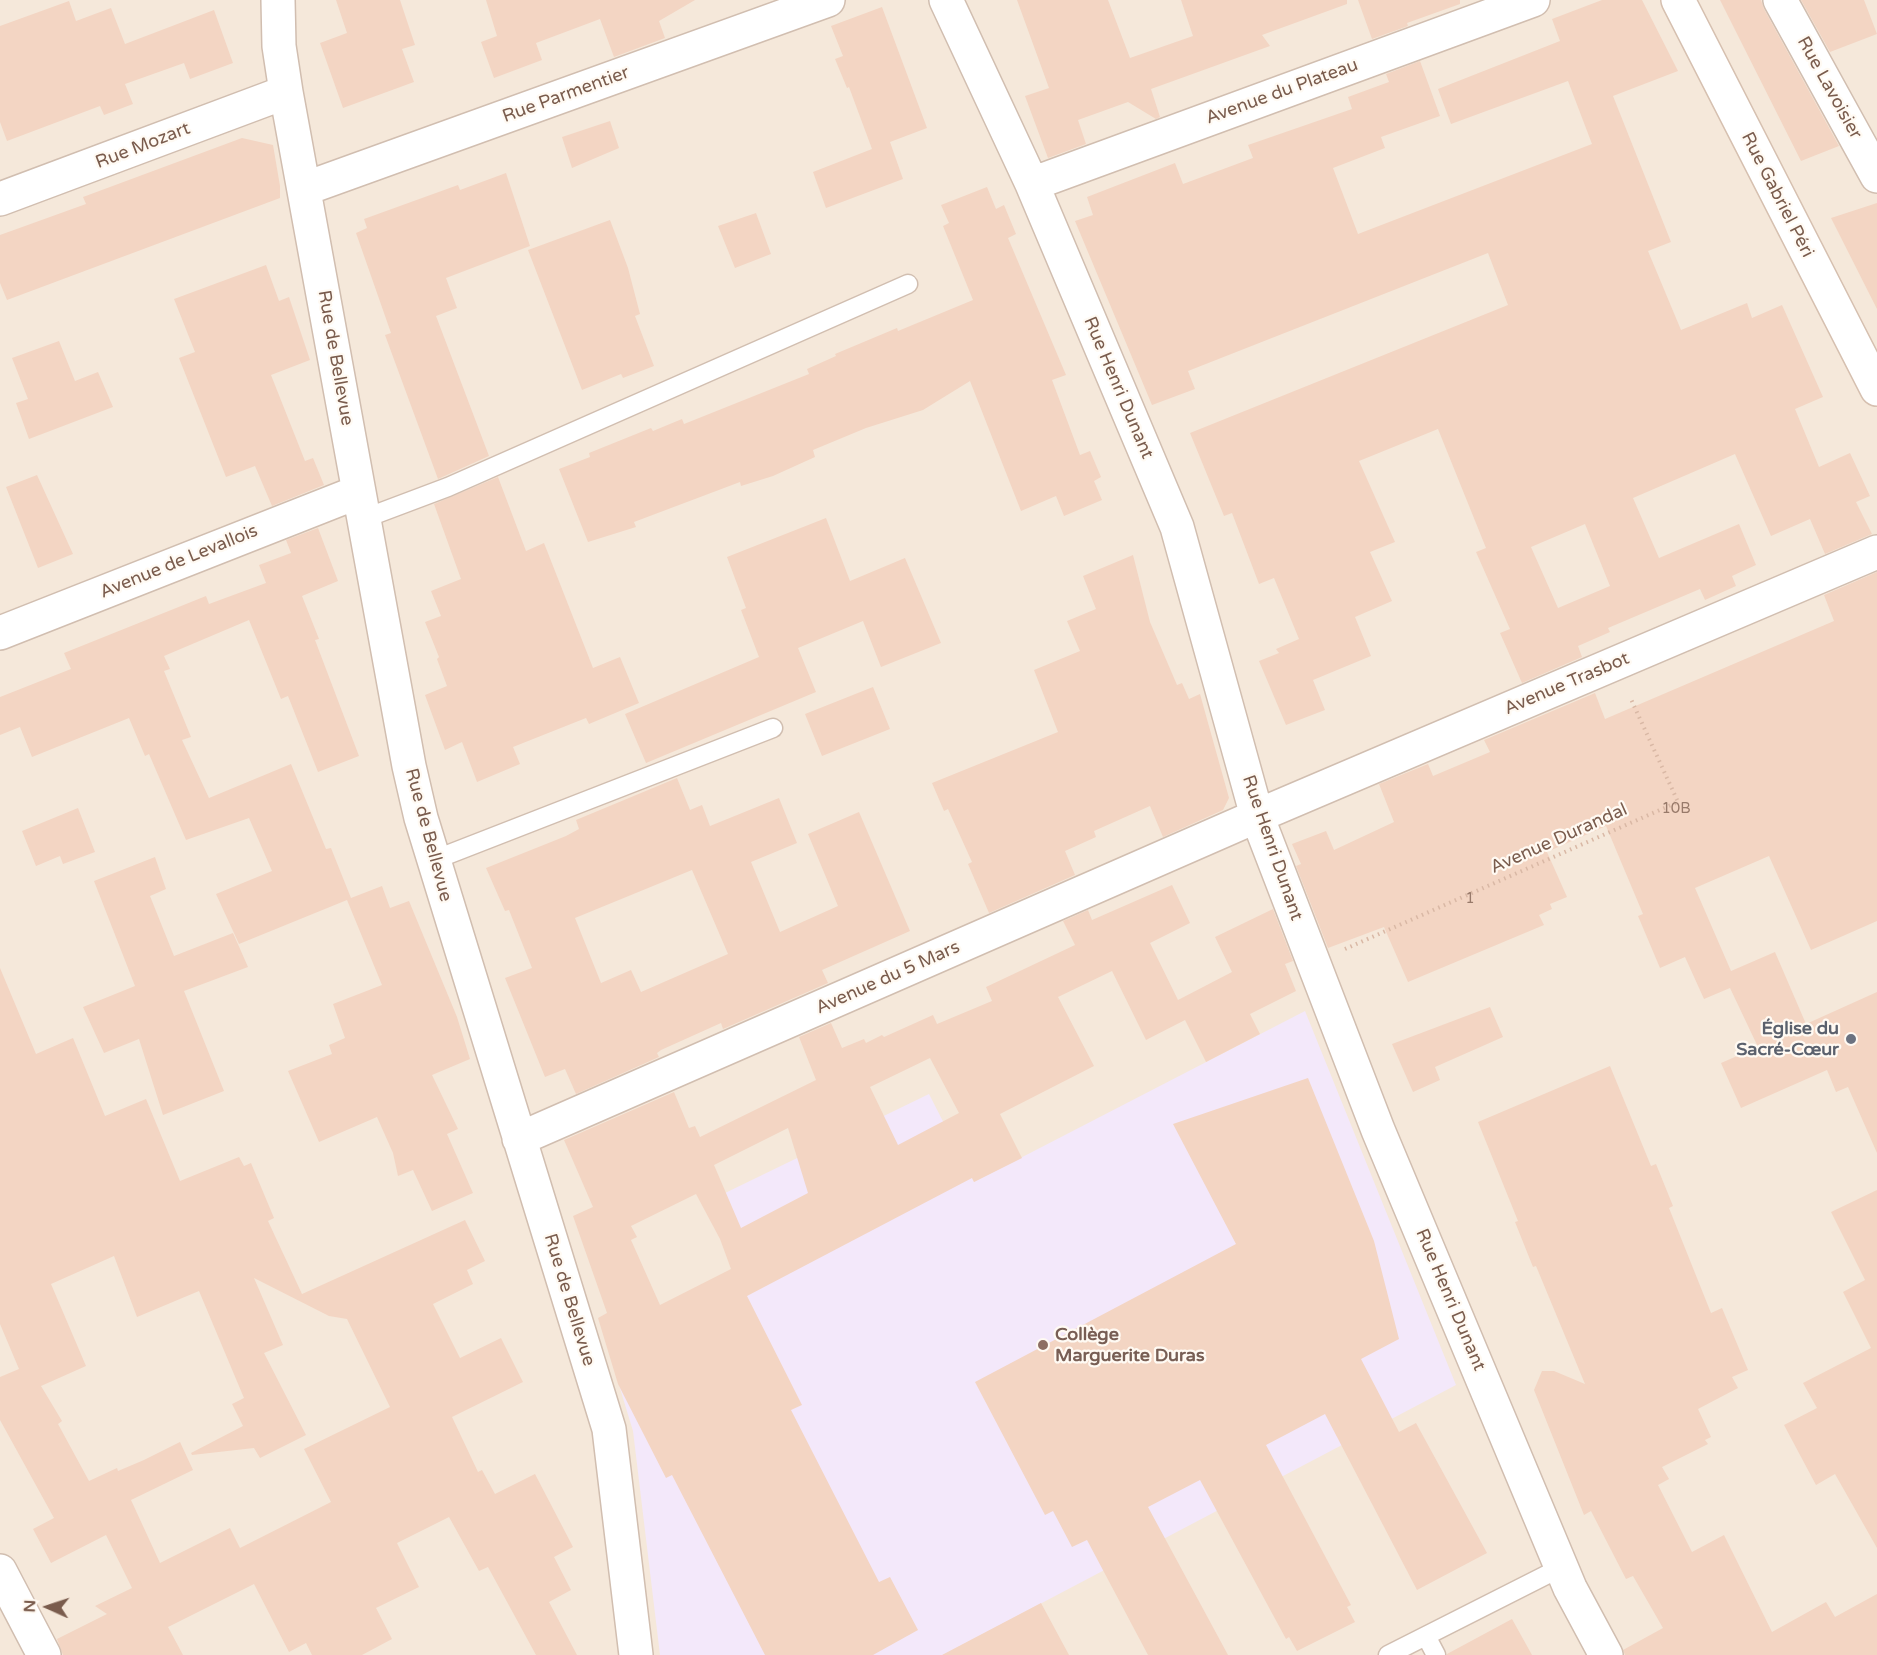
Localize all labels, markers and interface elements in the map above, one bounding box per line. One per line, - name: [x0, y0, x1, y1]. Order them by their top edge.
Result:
- street label: Rue Lavoisier: [1792, 33, 1866, 143]
- street label: Avenue du Plateau: [1203, 54, 1361, 130]
- street label: Rue Parmentier: [500, 62, 632, 128]
- street label: Rue Mozart: [93, 118, 193, 174]
- street label: Rue Gabriel Péri: [1736, 129, 1818, 261]
- street label: Rue de Bellevue: [312, 289, 358, 427]
- street label: Rue Henri Dunant: [1078, 314, 1158, 462]
- street label: Avenue de Levallois: [97, 520, 261, 604]
- street label: Avenue Trasbot: [1501, 648, 1633, 720]
- street label: Rue de Bellevue: [400, 766, 456, 904]
- street label: Rue Henri Dunant: [1237, 773, 1307, 923]
- street label: Avenue Durandal: [1487, 799, 1631, 879]
- house number: 10B: [1661, 800, 1691, 818]
- house number: 1: [1465, 890, 1475, 908]
- street label: Avenue du 5 Mars: [813, 937, 963, 1019]
- place label: Église du Sacré-Cœur: [1736, 1018, 1839, 1060]
- marker: Église du Sacré-Cœur: [1844, 1032, 1858, 1046]
- street label: Rue Henri Dunant: [1410, 1226, 1490, 1374]
- street label: Rue de Bellevue: [539, 1231, 599, 1369]
- place label: Collège Marguerite Duras: [1055, 1324, 1205, 1366]
- marker: Collège Marguerite Duras: [1036, 1338, 1050, 1352]
- north arrow: [18, 1577, 78, 1637]
- text: N: [20, 1599, 40, 1613]

